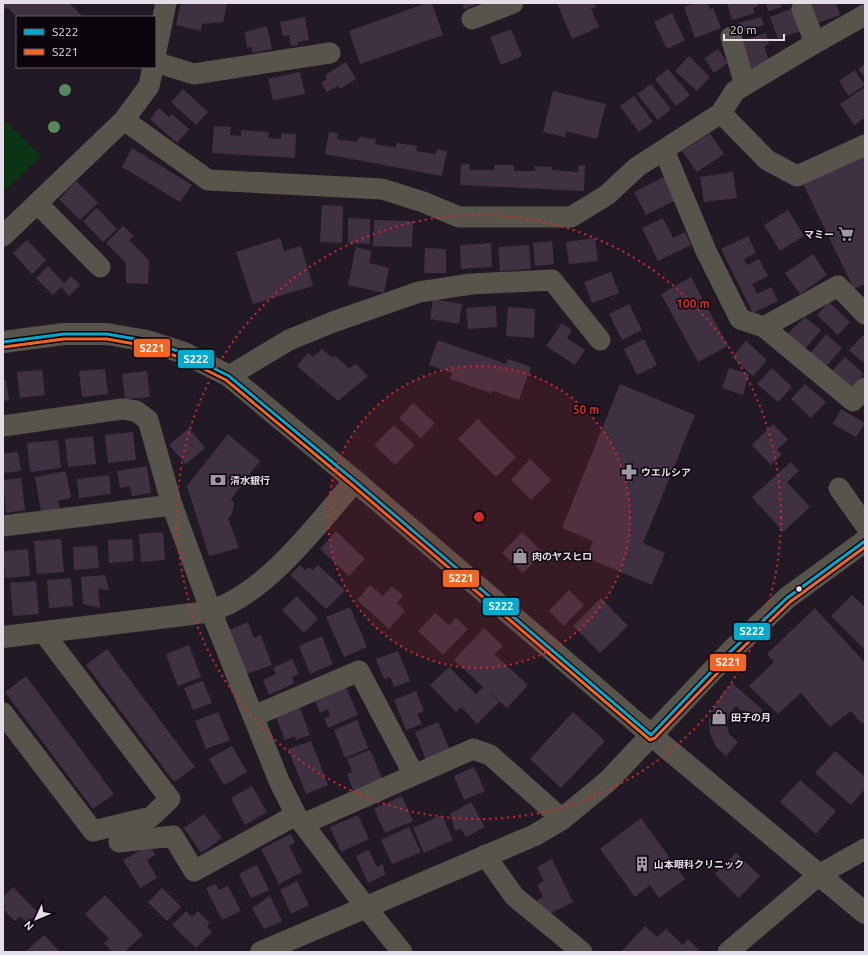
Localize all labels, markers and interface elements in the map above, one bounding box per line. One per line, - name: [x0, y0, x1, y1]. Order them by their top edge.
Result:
- legend: [16, 16, 156, 68]
- scale bar: [724, 16, 784, 42]
- text: 20 m: [730, 23, 757, 36]
- text: S222: [52, 25, 79, 38]
- text: S221: [52, 45, 79, 58]
- supermarket icon: マミー: [837, 225, 855, 243]
- place label: マミー: [804, 229, 834, 240]
- text: 100 m: [676, 297, 710, 310]
- line badge: S221: [133, 338, 171, 358]
- text: S221: [140, 342, 164, 354]
- line badge: S222: [177, 349, 215, 369]
- text: S222: [184, 353, 208, 365]
- text: 50 m: [573, 403, 599, 416]
- pharmacy icon: ウエルシア: [620, 463, 638, 481]
- place label: ウエルシア: [641, 467, 691, 478]
- bank icon: 清水銀行: [209, 471, 227, 489]
- place label: 清水銀行: [230, 475, 270, 486]
- centre of rings: [472, 510, 486, 524]
- shop icon: 肉のヤスヒロ: [511, 547, 529, 565]
- place label: 肉のヤスヒロ: [532, 551, 592, 562]
- line badge: S221: [442, 569, 480, 588]
- text: S221: [449, 572, 473, 584]
- unlabelled marker: [794, 584, 804, 594]
- line badge: S222: [482, 597, 520, 616]
- text: S222: [489, 600, 513, 612]
- line badge: S222: [733, 622, 771, 641]
- text: S222: [740, 625, 764, 637]
- line badge: S221: [709, 653, 747, 672]
- text: S221: [716, 656, 740, 668]
- shop icon: 田子の月: [710, 708, 728, 726]
- place label: 田子の月: [731, 712, 771, 723]
- building icon: 山本眼科クリニック: [633, 855, 651, 873]
- place label: 山本眼科クリニック: [654, 859, 744, 870]
- north arrow: [16, 899, 56, 939]
- text: N: [22, 919, 36, 933]

